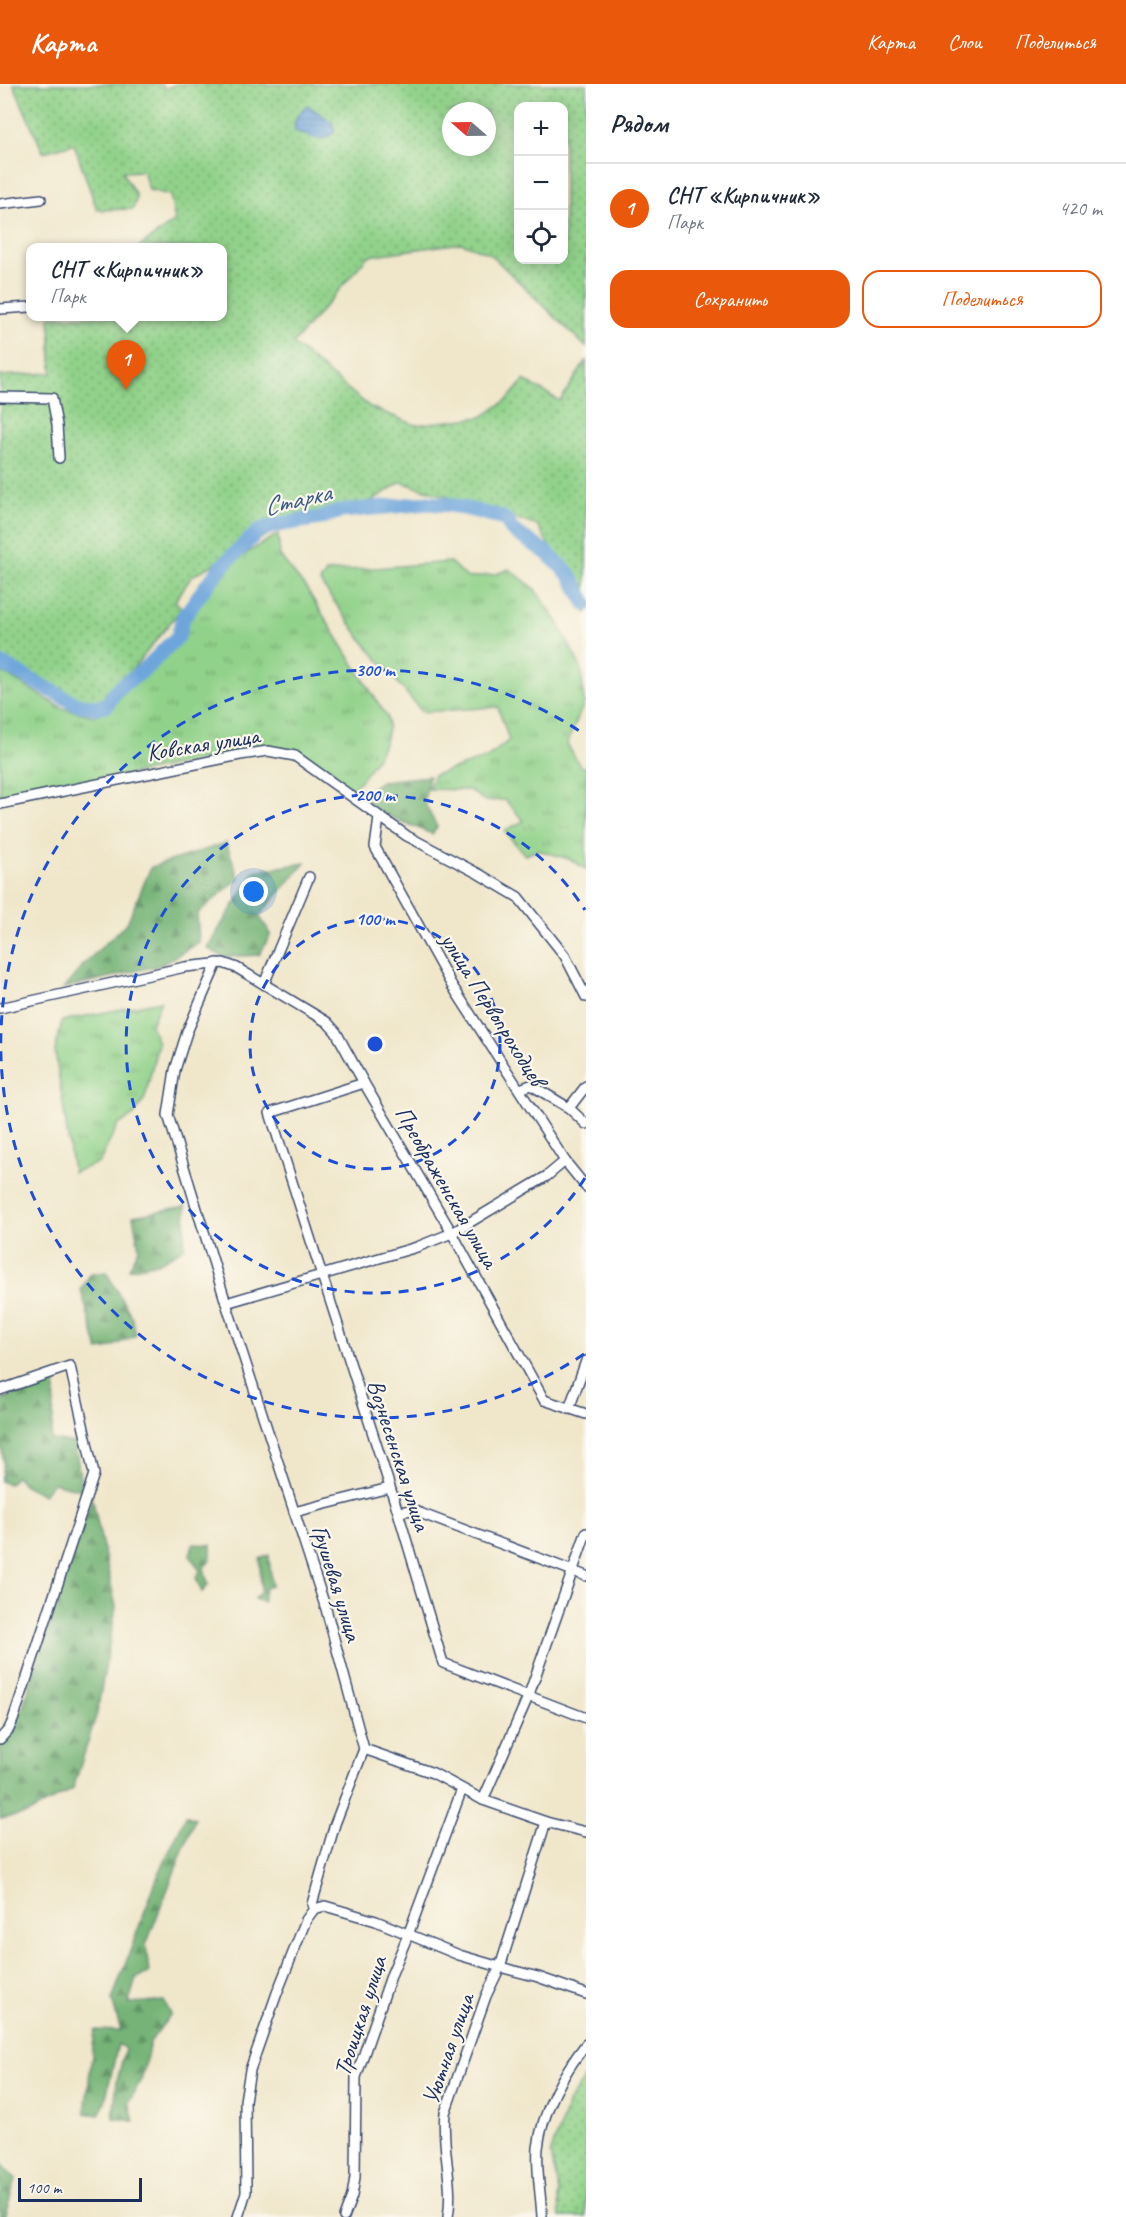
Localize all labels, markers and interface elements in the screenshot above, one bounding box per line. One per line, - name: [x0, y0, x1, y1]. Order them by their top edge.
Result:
- text: Карта: [30, 25, 97, 60]
- text: Карта: [867, 29, 915, 55]
- text: Слои: [948, 29, 982, 55]
- text: Поделиться: [1015, 29, 1096, 55]
- north arrow: [442, 102, 496, 156]
- map controls: [514, 102, 568, 264]
- button: +: [514, 102, 568, 156]
- text: Рядом: [610, 107, 668, 140]
- button: −: [514, 156, 568, 210]
- text: СНТ «Кирпичник»: [667, 182, 820, 210]
- text: 1: [625, 196, 634, 221]
- text: 420 m: [1059, 196, 1102, 221]
- button: locate: [514, 210, 568, 264]
- text: Парк: [667, 210, 703, 235]
- popup: [26, 243, 227, 321]
- text: СНТ «Кирпичник»: [50, 256, 203, 284]
- button: Сохранить: [610, 270, 850, 328]
- button: Поделиться: [862, 270, 1102, 328]
- text: Парк: [50, 284, 86, 309]
- pin: 1: [106, 340, 146, 390]
- water label: Старка: [260, 475, 336, 523]
- text: 300 m: [356, 659, 396, 681]
- street label: Ковская улица: [145, 720, 263, 768]
- text: 200 m: [356, 784, 396, 806]
- your location: [239, 877, 268, 906]
- text: 100 m: [356, 908, 396, 930]
- street label: улица Первопроходцев: [433, 925, 555, 1096]
- centre of rings: [365, 1034, 385, 1054]
- street label: Преображенская улица: [388, 1101, 507, 1275]
- street label: Вознесенская улица: [360, 1376, 438, 1536]
- street label: Грушевая улица: [305, 1521, 369, 1646]
- street label: Троицкая улица: [327, 1951, 394, 2080]
- street label: Уютная улица: [415, 1988, 482, 2108]
- scale bar: [18, 2175, 142, 2202]
- text: 100 m: [27, 2178, 61, 2198]

